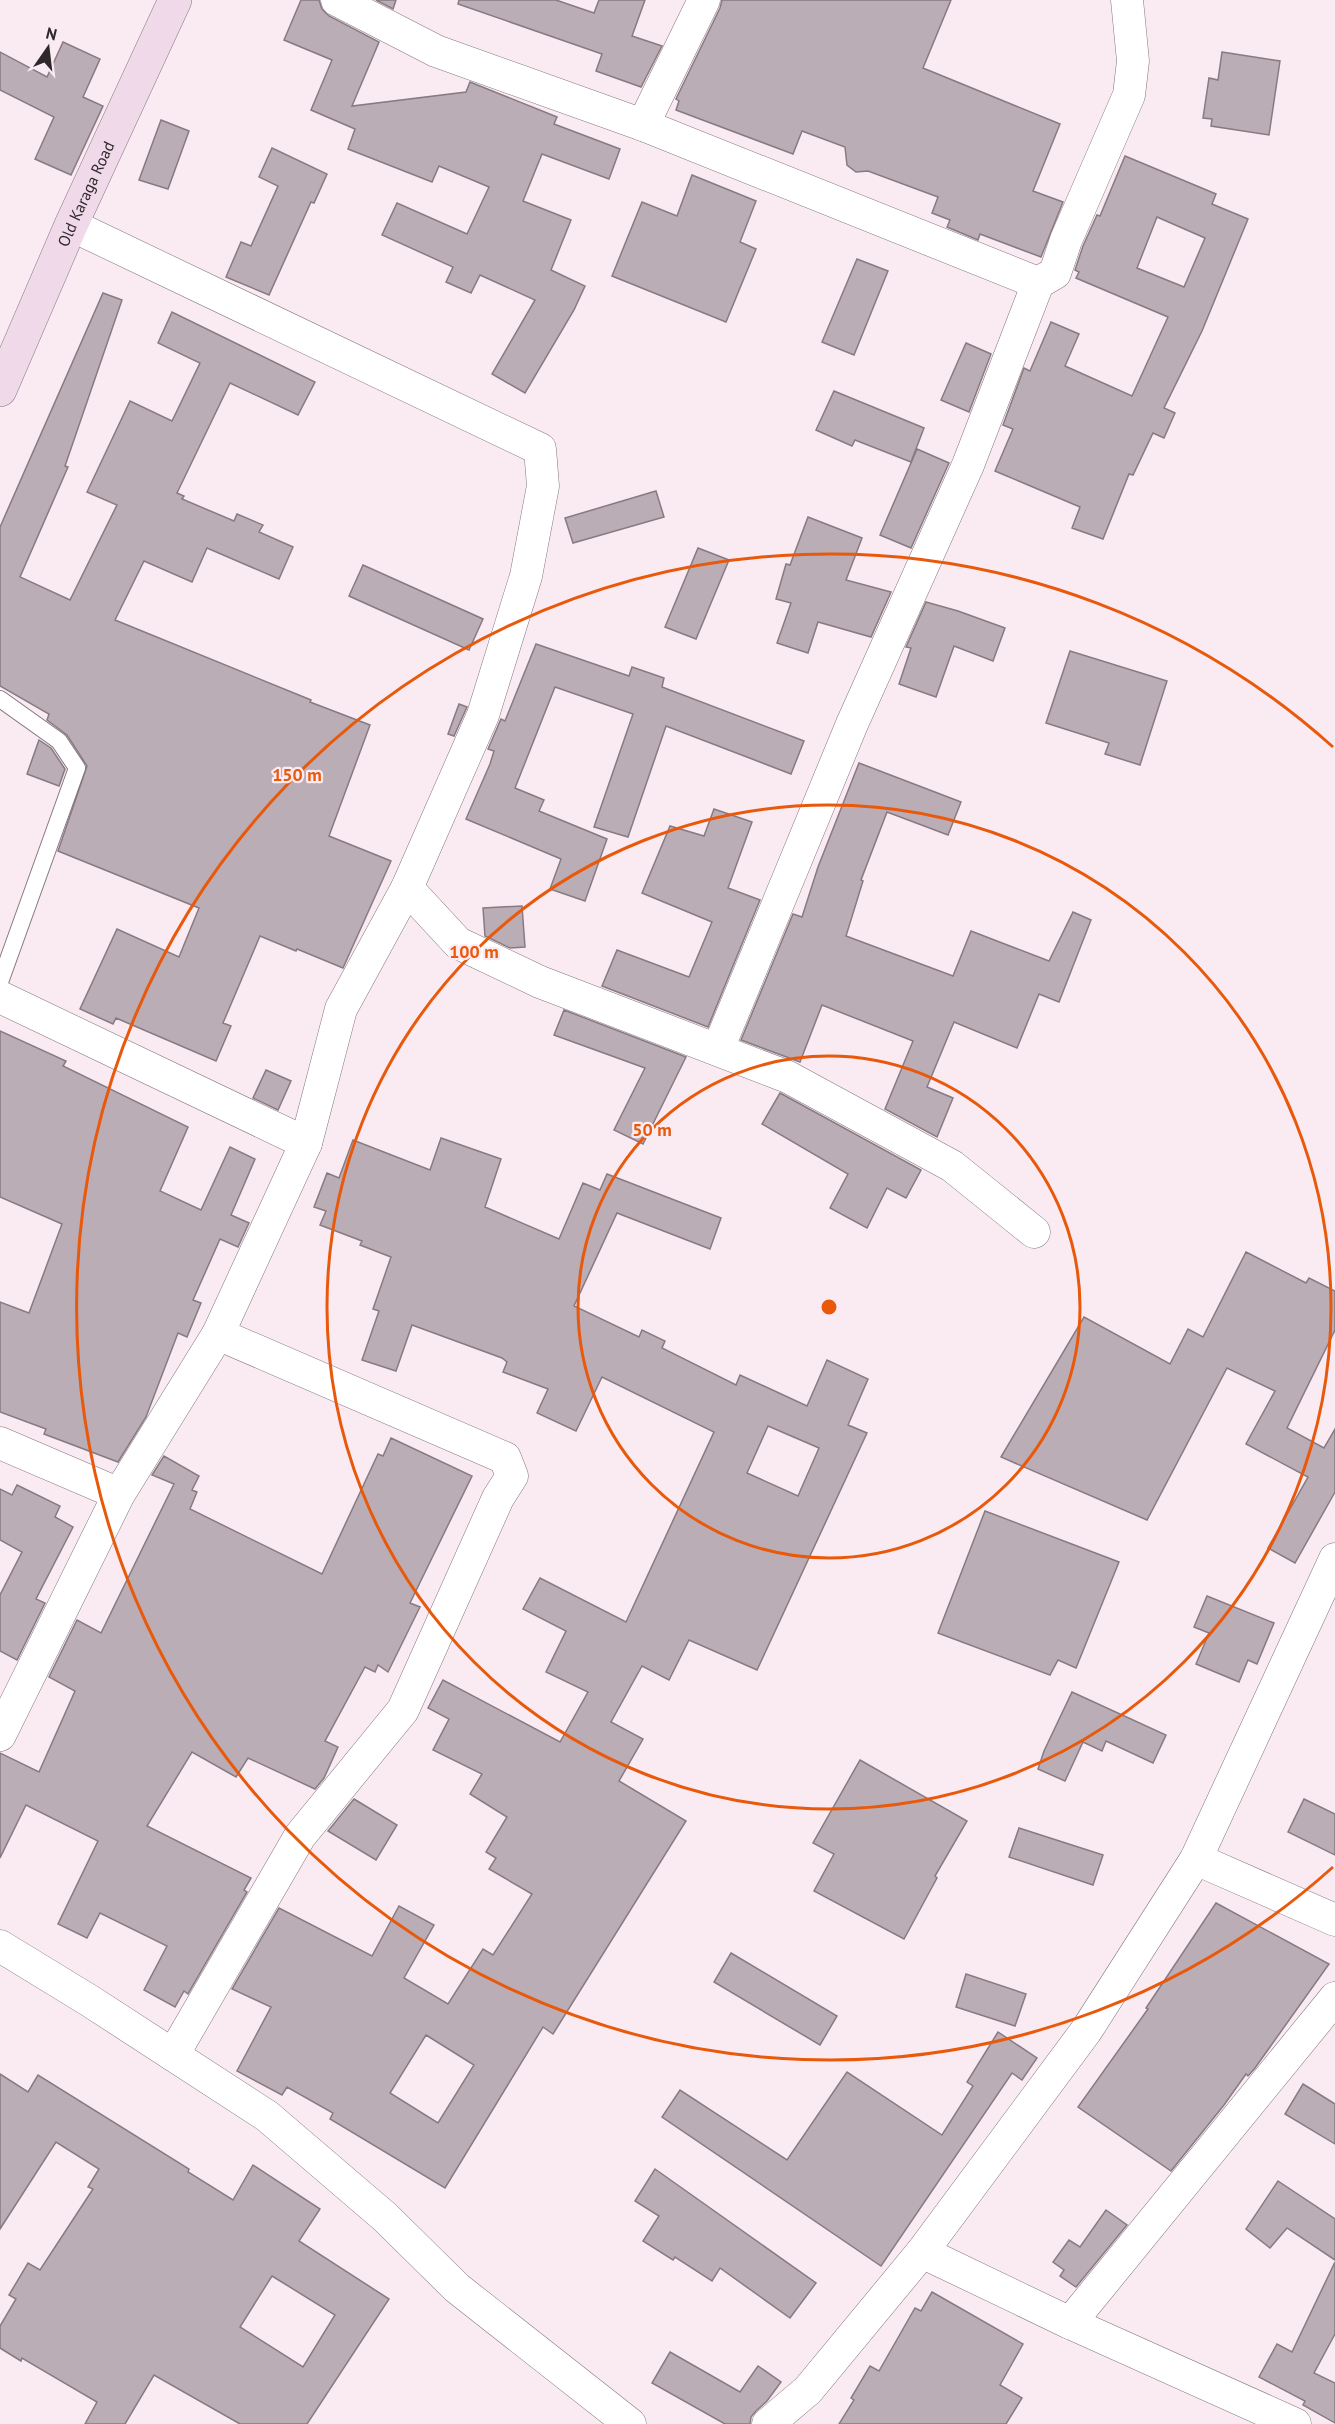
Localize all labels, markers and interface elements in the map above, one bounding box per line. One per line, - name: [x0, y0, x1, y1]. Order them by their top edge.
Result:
- north arrow: [18, 18, 78, 78]
- text: N: [44, 22, 59, 44]
- street label: Old Karaga Road: [53, 138, 118, 250]
- text: 150 m: [272, 763, 322, 786]
- text: 100 m: [449, 940, 499, 963]
- text: 50 m: [632, 1118, 672, 1141]
- centre of rings: [819, 1297, 839, 1317]

